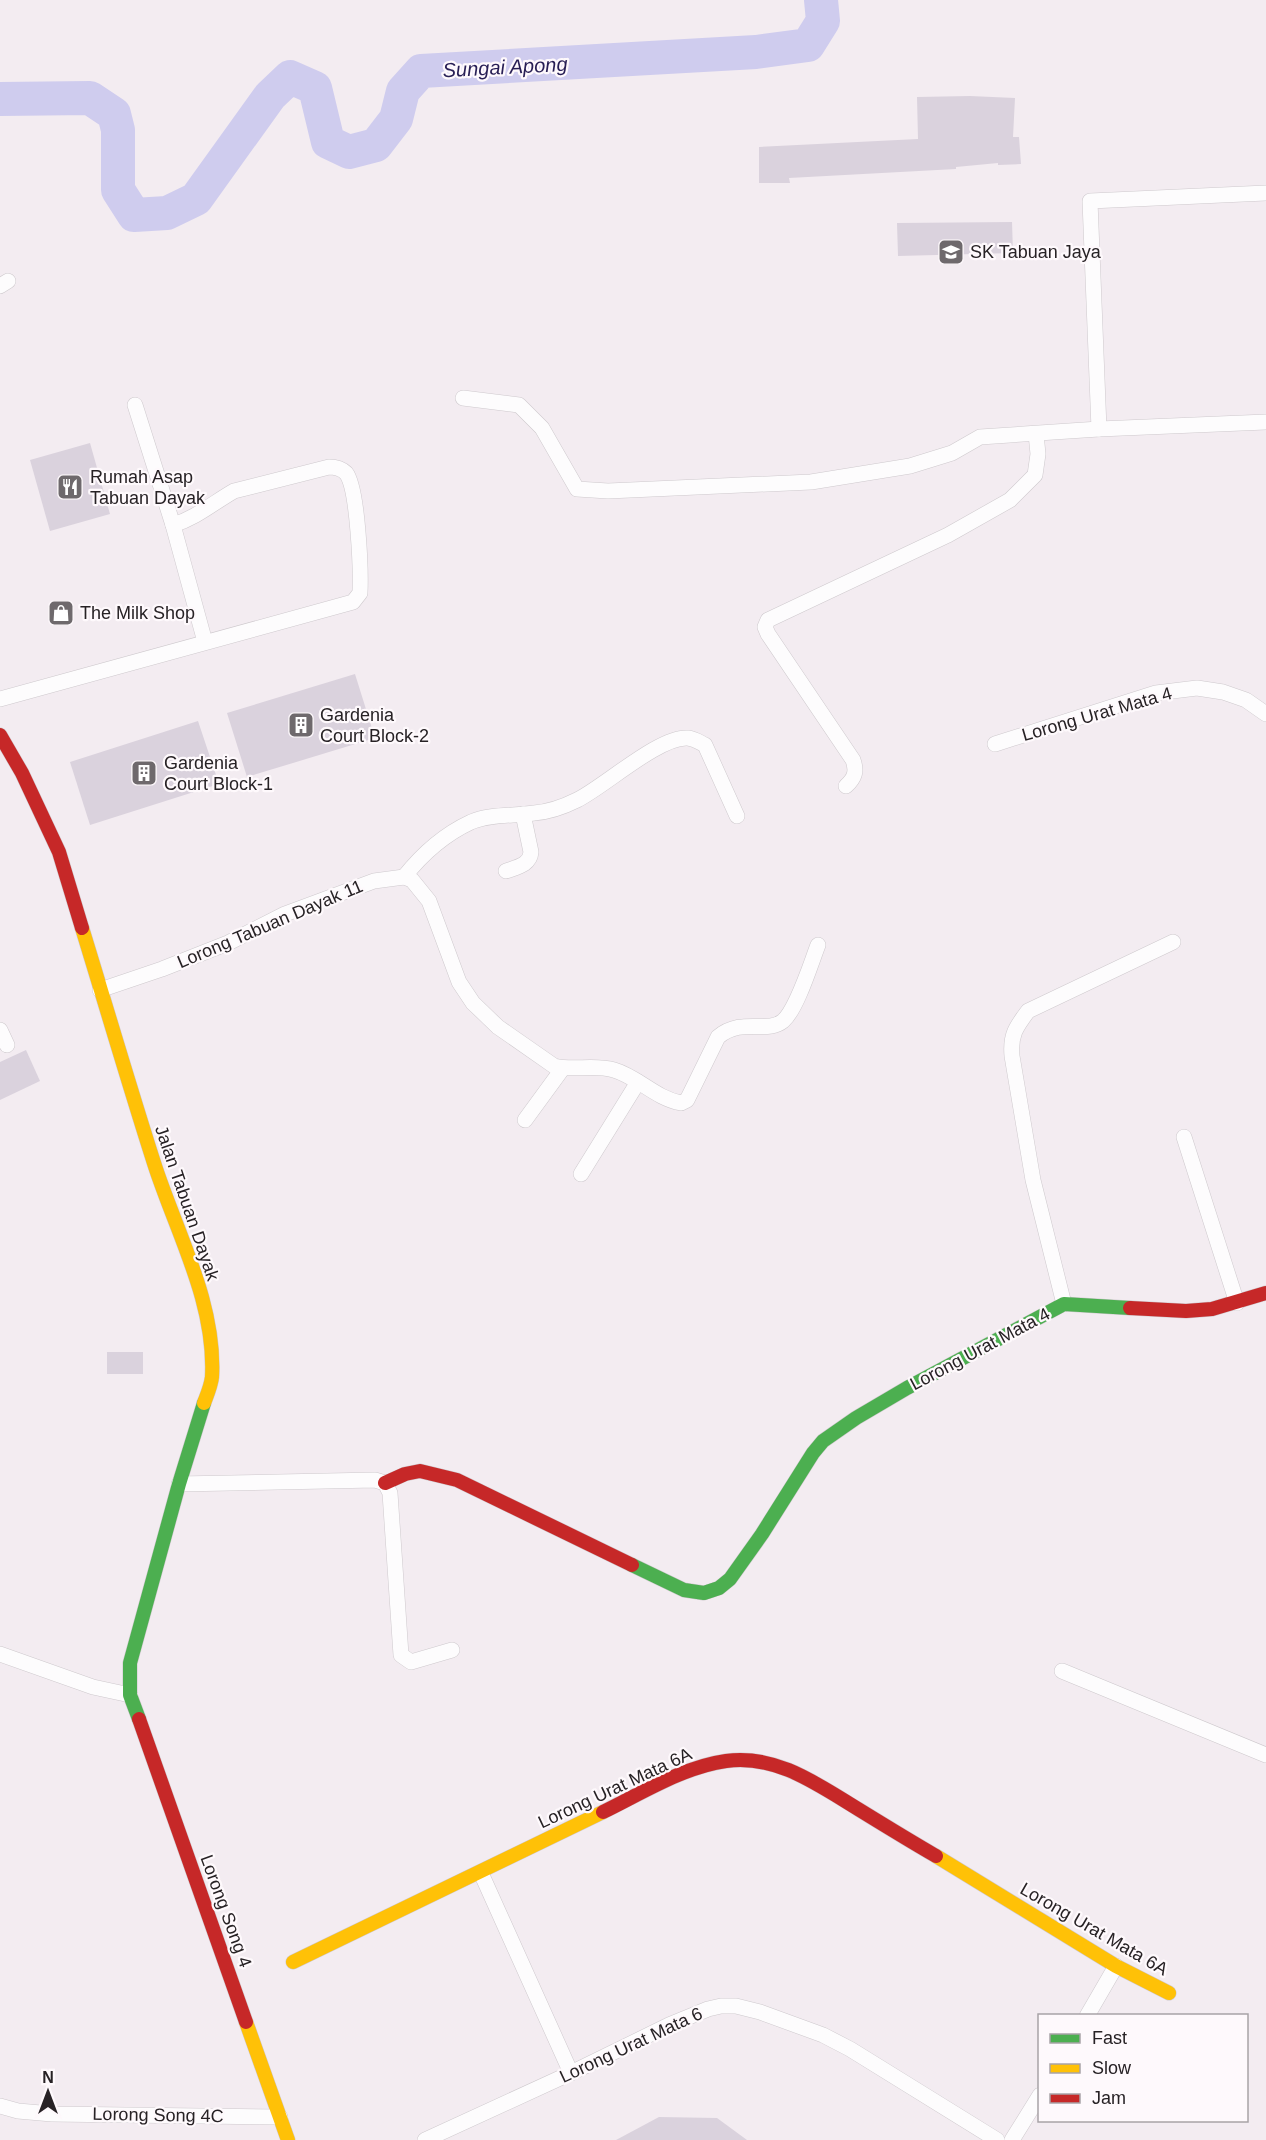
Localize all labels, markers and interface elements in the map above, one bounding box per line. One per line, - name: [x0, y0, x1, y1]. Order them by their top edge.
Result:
- water label: Sungai Apong: [442, 53, 568, 81]
- school or university icon: SK Tabuan Jaya: [936, 237, 966, 267]
- place label: SK Tabuan Jaya: [970, 242, 1102, 262]
- place label: Rumah Asap Tabuan Dayak: [90, 467, 206, 508]
- restaurant icon: Rumah Asap Tabuan Dayak: [55, 472, 85, 502]
- shop icon: The Milk Shop: [46, 598, 76, 628]
- place label: The Milk Shop: [80, 603, 195, 623]
- street label: Lorong Urat Mata 4: [1020, 683, 1174, 745]
- place label: Gardenia Court Block-2: [320, 705, 429, 746]
- building icon: Gardenia Court Block-2: [286, 710, 316, 740]
- place label: Gardenia Court Block-1: [164, 753, 273, 794]
- building icon: Gardenia Court Block-1: [129, 758, 159, 788]
- street label: Lorong Tabuan Dayak 11: [174, 876, 366, 972]
- street label: Jalan Tabuan Dayak: [151, 1123, 223, 1284]
- street label: Lorong Urat Mata 4: [907, 1304, 1053, 1394]
- street label: Lorong Urat Mata 6A: [535, 1744, 695, 1832]
- street label: Lorong Song 4: [196, 1852, 256, 1970]
- street label: Lorong Urat Mata 6A: [1017, 1879, 1171, 1979]
- street label: Lorong Urat Mata 6: [556, 2003, 706, 2087]
- legend: [1038, 2014, 1248, 2122]
- text: Fast: [1092, 2028, 1127, 2048]
- text: Slow: [1092, 2058, 1132, 2078]
- north arrow: [18, 2062, 78, 2122]
- text: N: [42, 2069, 54, 2086]
- text: Jam: [1092, 2088, 1126, 2108]
- street label: Lorong Song 4C: [92, 2104, 224, 2126]

